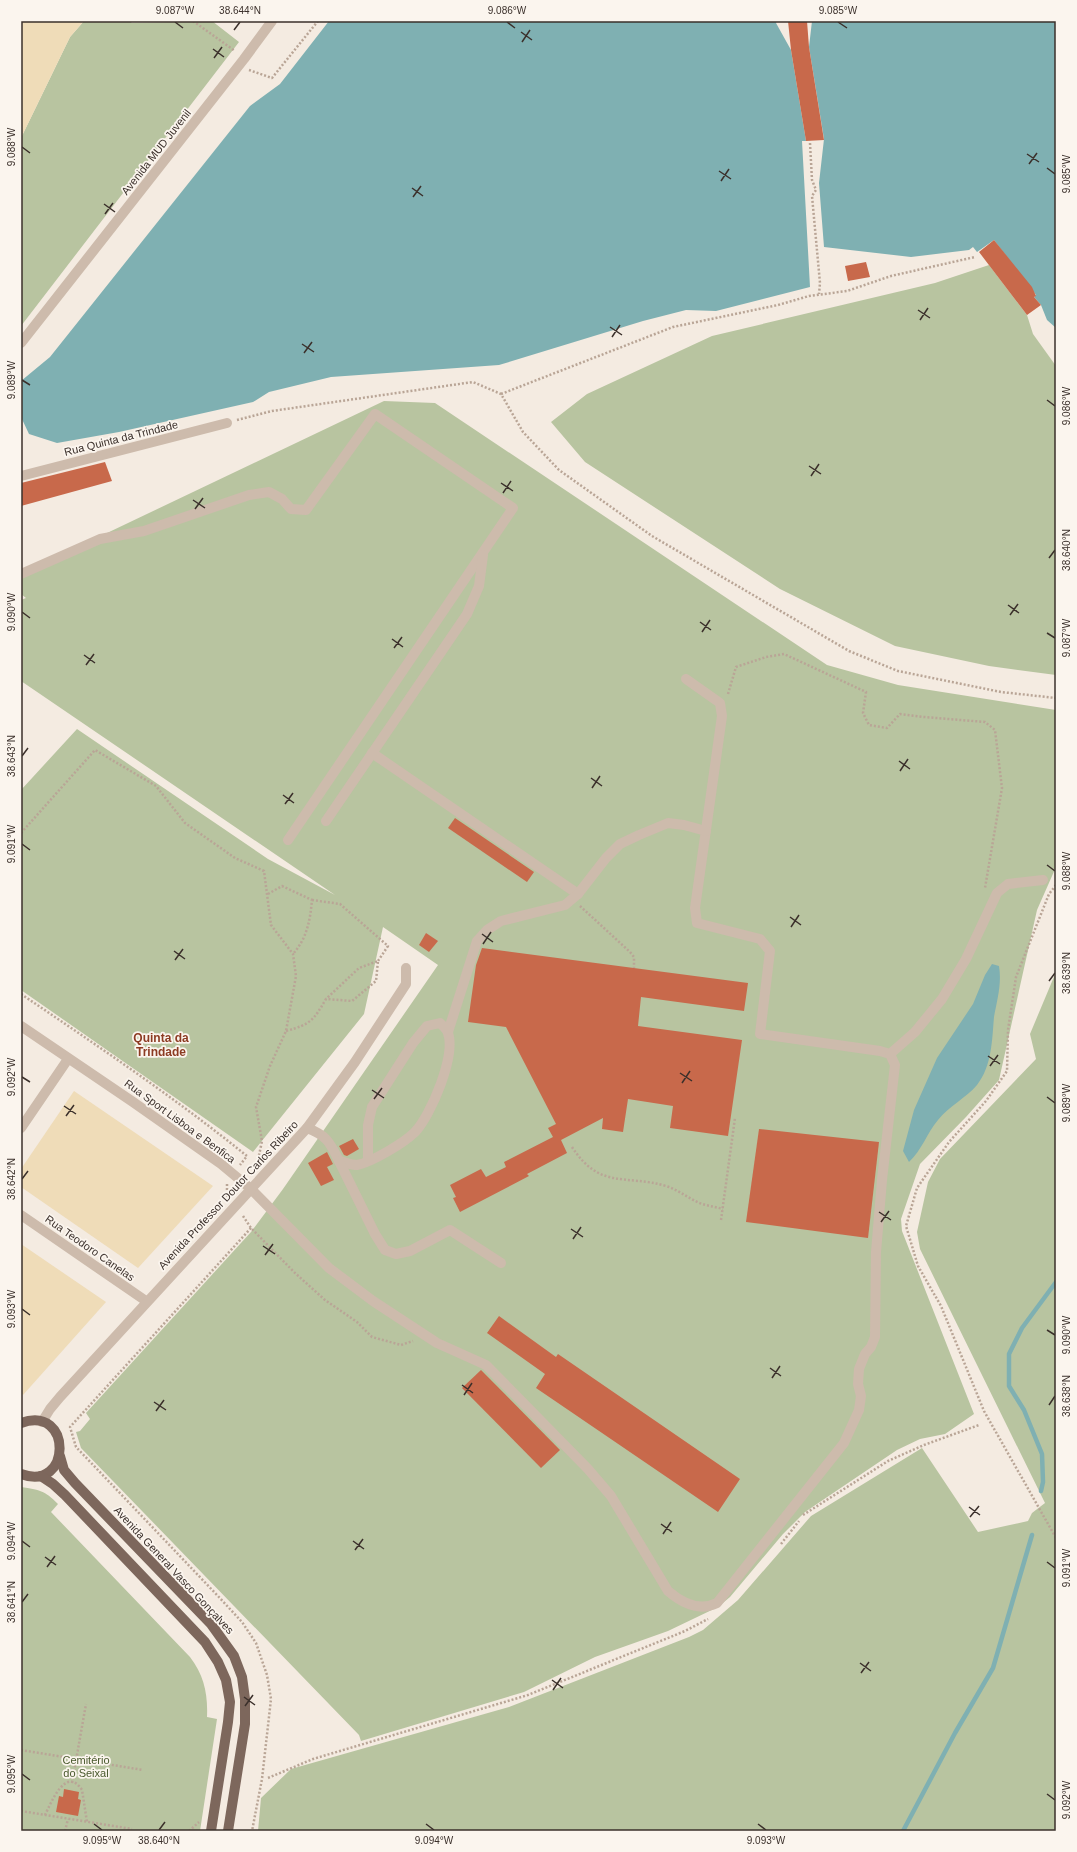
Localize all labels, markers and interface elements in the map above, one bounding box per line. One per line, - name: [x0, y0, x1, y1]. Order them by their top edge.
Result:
- text: 9.087°W: [156, 5, 195, 16]
- text: 38.644°N: [219, 5, 261, 16]
- text: 9.086°W: [488, 5, 527, 16]
- text: 9.085°W: [819, 5, 858, 16]
- street label: Avenida MUD Juvenil: [119, 107, 193, 197]
- text: 9.088°W: [6, 127, 17, 166]
- text: 9.085°W: [1061, 154, 1072, 193]
- text: 9.089°W: [6, 360, 17, 399]
- text: 9.086°W: [1061, 386, 1072, 425]
- street label: Rua Quinta da Trindade: [63, 418, 179, 458]
- text: 38.640°N: [1061, 529, 1072, 571]
- text: 9.090°W: [6, 592, 17, 631]
- text: 9.087°W: [1061, 618, 1072, 657]
- text: 38.643°N: [6, 735, 17, 777]
- text: 9.091°W: [6, 824, 17, 863]
- text: 9.088°W: [1061, 851, 1072, 890]
- text: 38.639°N: [1061, 952, 1072, 994]
- district label: Quinta da Trindade: [133, 1031, 189, 1059]
- text: 9.092°W: [6, 1057, 17, 1096]
- street label: Rua Sport Lisboa e Benfica: [122, 1077, 238, 1166]
- text: 9.089°W: [1061, 1083, 1072, 1122]
- street label: Avenida Professor Doutor Carlos Ribeiro: [156, 1118, 300, 1272]
- text: 38.642°N: [6, 1158, 17, 1200]
- street label: Rua Teodoro Canelas: [43, 1213, 137, 1284]
- text: 9.093°W: [6, 1289, 17, 1328]
- text: 9.090°W: [1061, 1315, 1072, 1354]
- text: 38.638°N: [1061, 1375, 1072, 1417]
- street label: Avenida General Vasco Gonçalves: [112, 1504, 237, 1636]
- text: 9.094°W: [6, 1521, 17, 1560]
- text: 9.091°W: [1061, 1548, 1072, 1587]
- text: 38.641°N: [6, 1581, 17, 1623]
- text: 9.095°W: [6, 1754, 17, 1793]
- park label: Cemitério do Seixal: [62, 1754, 110, 1779]
- text: 9.092°W: [1061, 1780, 1072, 1819]
- text: 9.095°W: [83, 1835, 122, 1846]
- text: 38.640°N: [138, 1835, 180, 1846]
- text: 9.094°W: [415, 1835, 454, 1846]
- text: 9.093°W: [747, 1835, 786, 1846]

